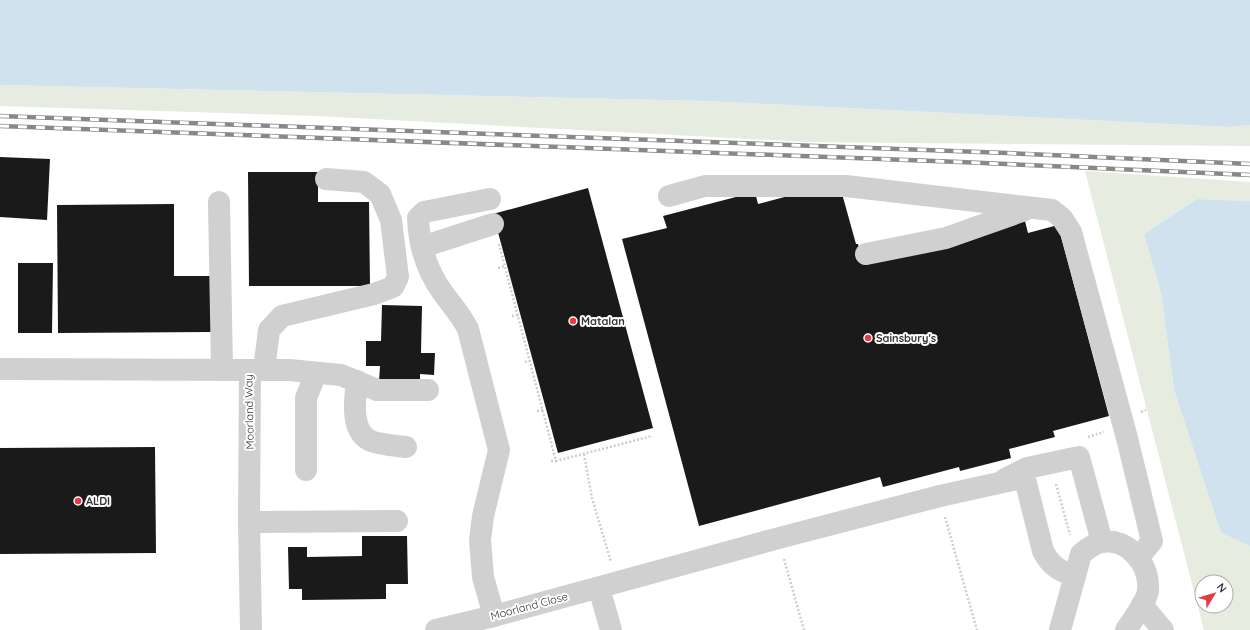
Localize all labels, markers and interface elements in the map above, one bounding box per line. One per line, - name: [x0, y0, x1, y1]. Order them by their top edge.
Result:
- place label: Matalan: [581, 314, 625, 328]
- marker: Matalan: [568, 316, 578, 326]
- place label: Sainsbury's: [876, 331, 936, 345]
- marker: Sainsbury's: [863, 333, 873, 343]
- street label: Moorland Way: [241, 374, 257, 450]
- place label: ALDI: [86, 494, 110, 508]
- marker: ALDI: [73, 496, 83, 506]
- north arrow: [1194, 574, 1234, 614]
- text: N: [1214, 580, 1230, 595]
- street label: Moorland Close: [489, 589, 569, 623]

